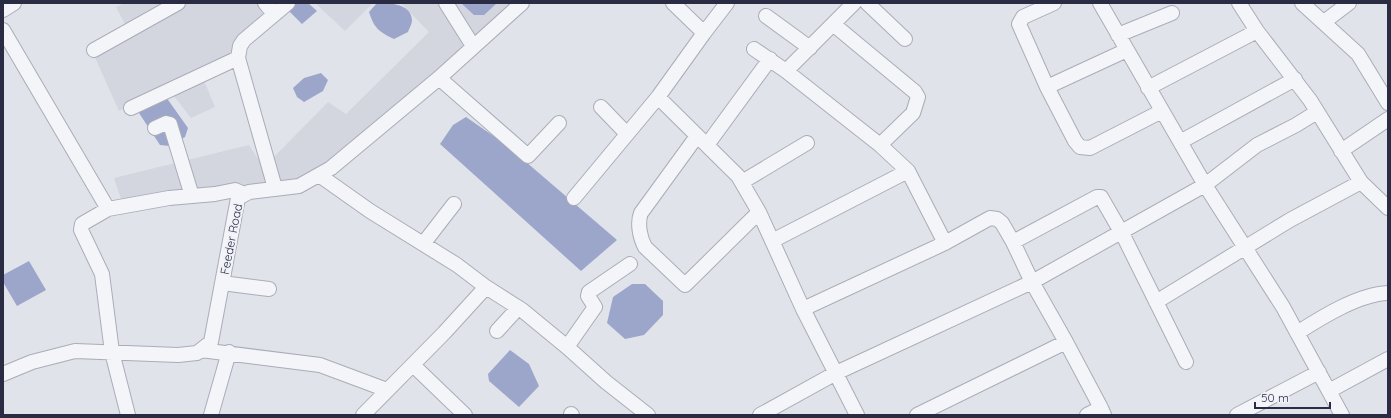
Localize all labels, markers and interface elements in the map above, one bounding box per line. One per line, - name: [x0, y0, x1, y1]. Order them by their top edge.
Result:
- street label: Feeder Road: [217, 202, 245, 276]
- scale bar: [1255, 384, 1330, 410]
- text: 50 m: [1261, 390, 1289, 405]

